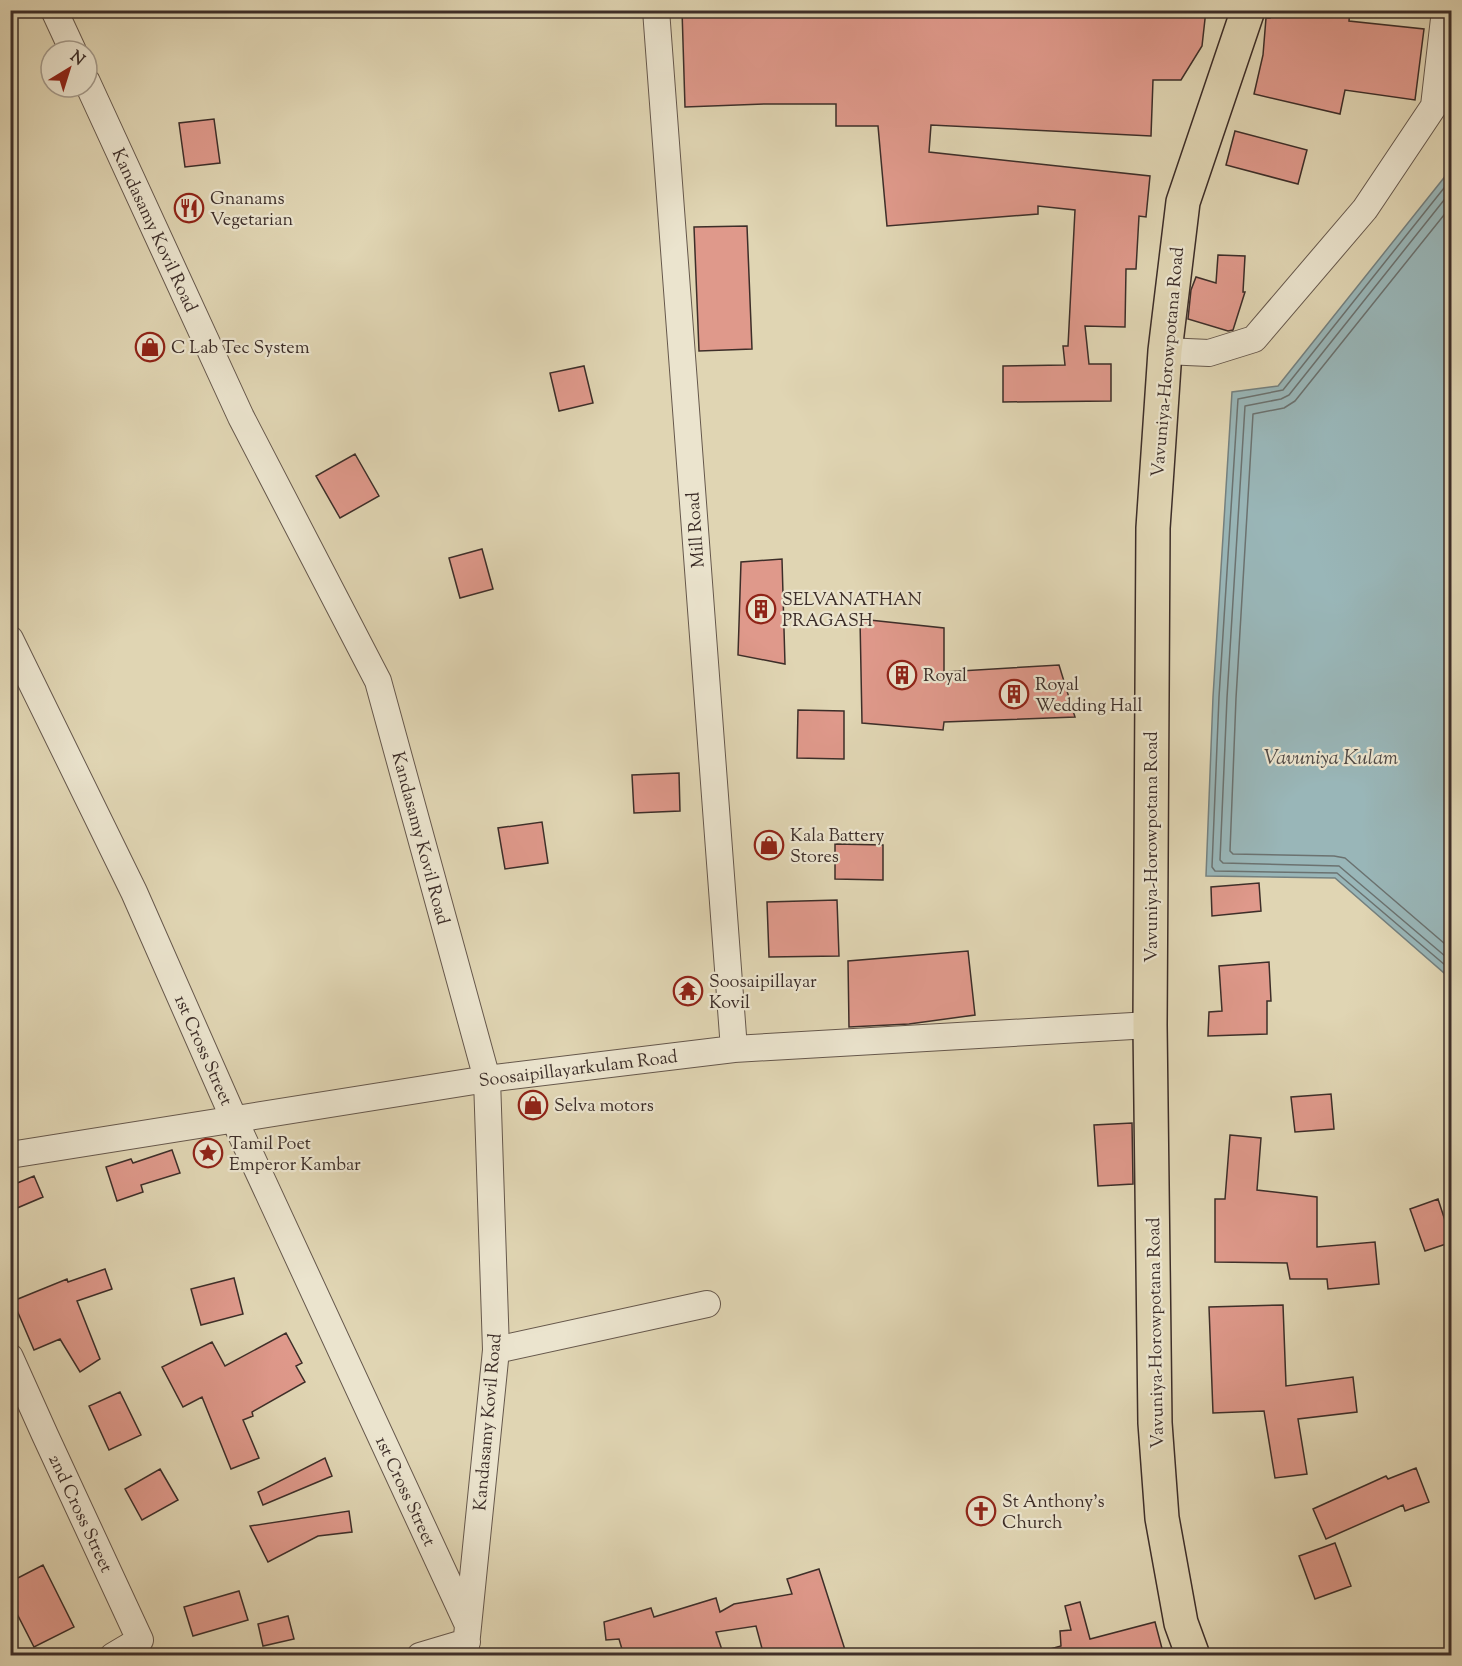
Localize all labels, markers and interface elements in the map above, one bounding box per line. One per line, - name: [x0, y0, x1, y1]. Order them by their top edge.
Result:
- north arrow: [39, 39, 99, 99]
- text: N: [65, 46, 89, 72]
- street label: Kandasamy Kovil Road: [104, 145, 203, 317]
- place label: Gnanams Vegetarian: [210, 187, 294, 234]
- restaurant icon: Gnanams Vegetarian: [173, 192, 205, 224]
- street label: Vavuniya-Horowpotana Road: [1146, 246, 1192, 478]
- shop icon: C Lab Tec System: [134, 331, 166, 363]
- place label: C Lab Tec System: [171, 336, 310, 362]
- street label: Mill Road: [681, 491, 713, 569]
- place label: SELVANATHAN PRAGASH: [782, 588, 922, 635]
- building icon: SELVANATHAN PRAGASH: [745, 593, 777, 625]
- building icon: Royal: [886, 659, 918, 691]
- place label: Royal: [923, 664, 967, 690]
- place label: Royal Wedding Hall: [1035, 673, 1143, 720]
- building icon: Royal Wedding Hall: [998, 678, 1030, 710]
- street label: Vavuniya-Horowpotana Road: [1140, 731, 1166, 963]
- water label: Vavuniya Kulam: [1264, 745, 1398, 774]
- street label: Kandasamy Kovil Road: [383, 749, 455, 928]
- place label: Kala Battery Stores: [790, 824, 884, 871]
- shop icon: Kala Battery Stores: [753, 829, 785, 861]
- place label: Soosaipillayar Kovil: [709, 970, 817, 1017]
- temple icon: Soosaipillayar Kovil: [672, 975, 704, 1007]
- street label: 1st Cross Street: [166, 991, 238, 1110]
- street label: Soosaipillayarkulam Road: [477, 1045, 679, 1095]
- shop icon: Selva motors: [517, 1089, 549, 1121]
- place label: Selva motors: [554, 1094, 654, 1120]
- place label: Tamil Poet Emperor Kambar: [229, 1132, 361, 1179]
- place icon: Tamil Poet Emperor Kambar: [192, 1137, 224, 1169]
- street label: Vavuniya-Horowpotana Road: [1142, 1217, 1172, 1449]
- street label: Kandasamy Kovil Road: [468, 1332, 510, 1512]
- street label: 1st Cross Street: [367, 1433, 441, 1551]
- street label: 2nd Cross Street: [40, 1450, 118, 1577]
- place label: St Anthony's Church: [1002, 1490, 1105, 1537]
- church icon: St Anthony's Church: [965, 1495, 997, 1527]

